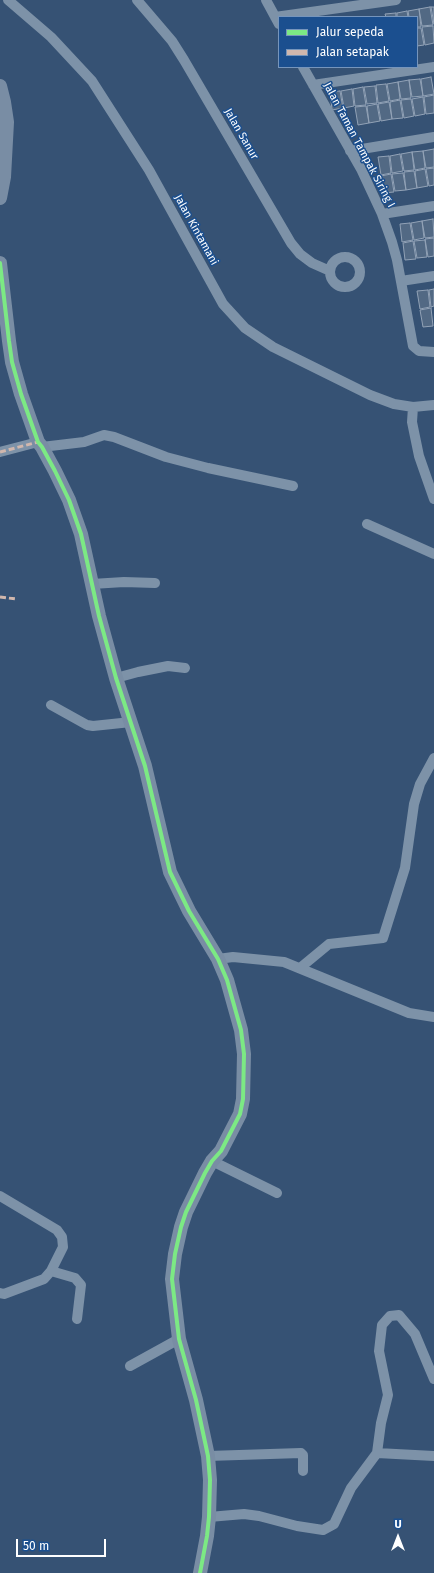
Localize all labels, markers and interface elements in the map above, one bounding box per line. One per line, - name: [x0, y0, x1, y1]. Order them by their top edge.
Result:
- legend: [278, 16, 418, 68]
- text: Jalur sepeda: [316, 25, 384, 39]
- text: Jalan setapak: [316, 45, 389, 59]
- street label: Jalan Taman Tampak Siring I: [320, 80, 398, 210]
- street label: Jalan Sanur: [221, 106, 261, 162]
- street label: Jalan Kintamani: [171, 192, 221, 268]
- north arrow: [378, 1517, 418, 1557]
- text: U: [394, 1518, 402, 1531]
- scale bar: [18, 1531, 108, 1557]
- text: 50 m: [23, 1539, 49, 1553]

